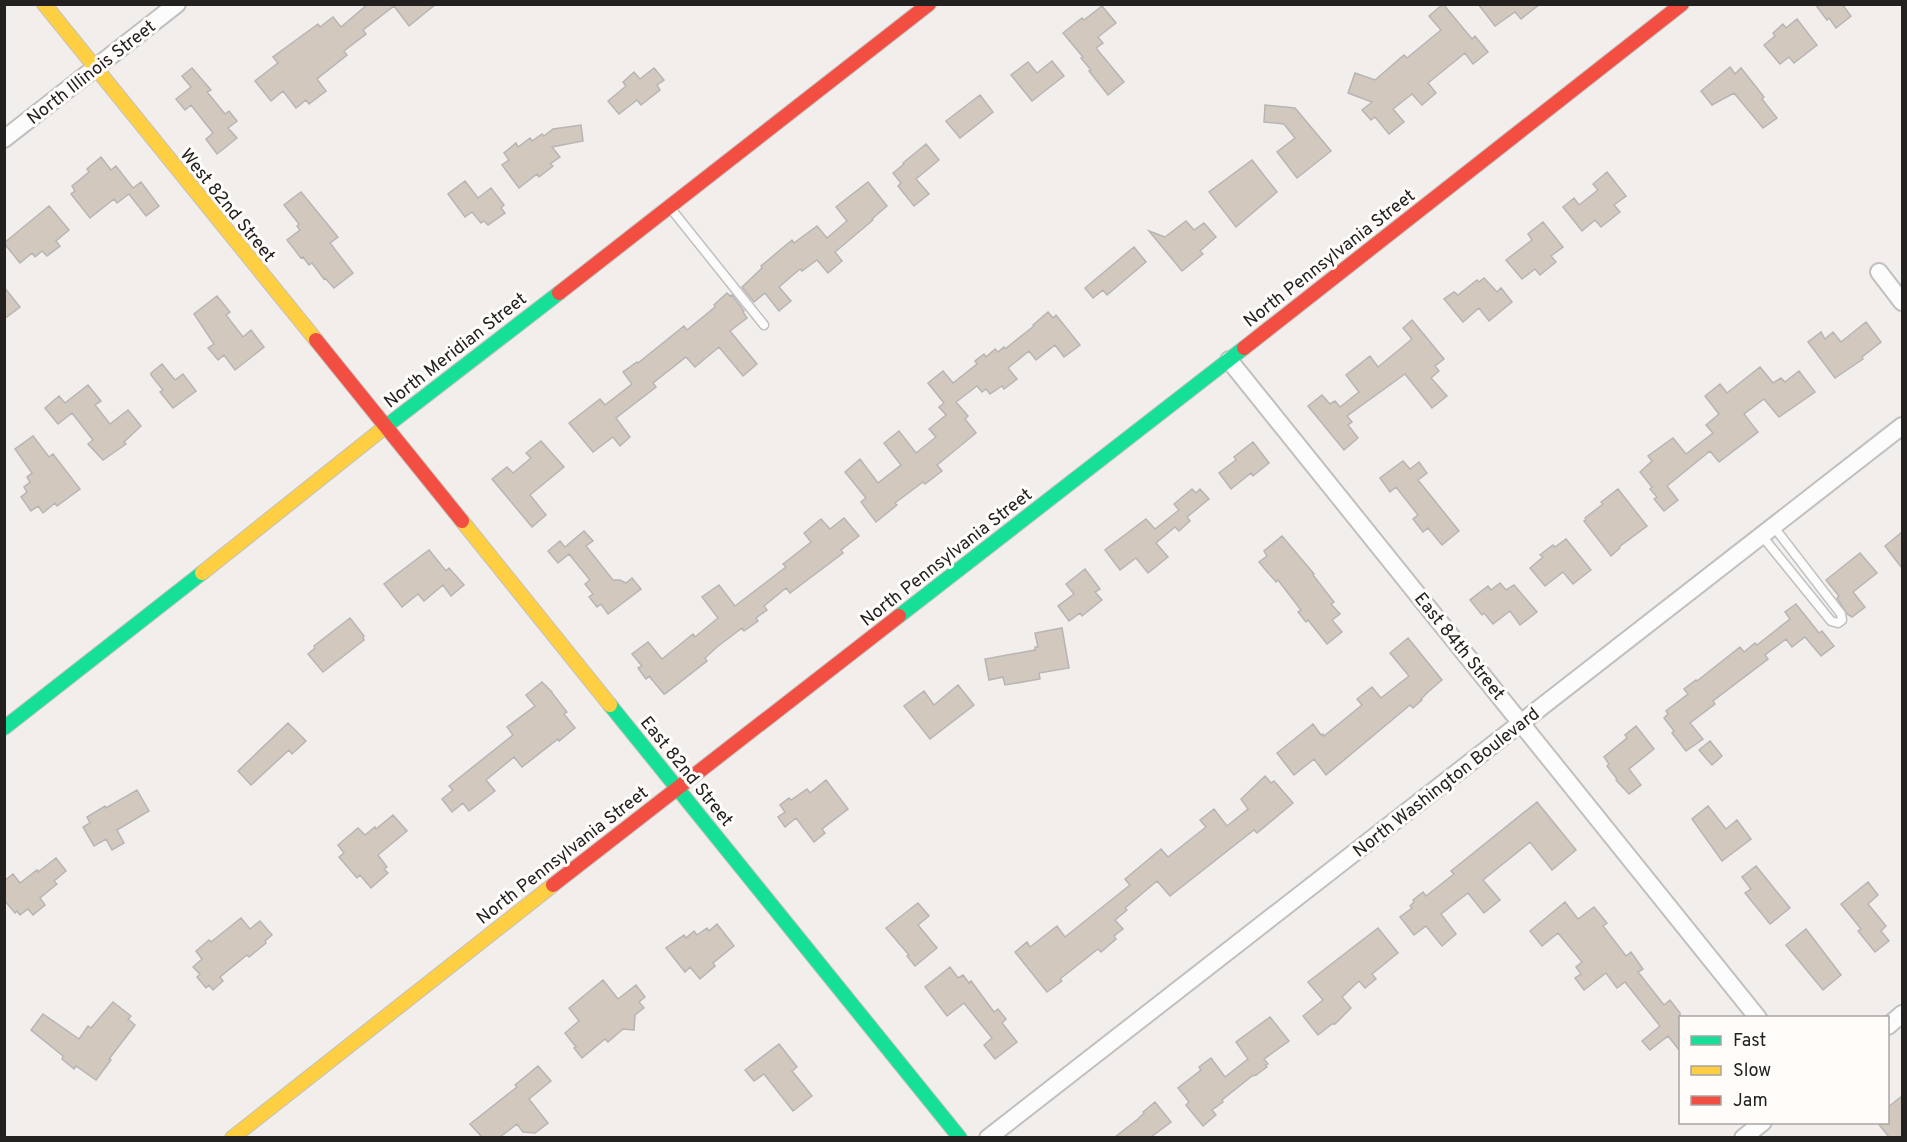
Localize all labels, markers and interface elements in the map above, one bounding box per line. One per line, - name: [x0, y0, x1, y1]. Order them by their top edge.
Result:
- street label: North Illinois Street: [23, 16, 161, 131]
- street label: West 82nd Street: [174, 144, 280, 267]
- street label: North Pennsylvania Street: [1240, 185, 1420, 333]
- street label: North Meridian Street: [380, 288, 532, 414]
- street label: North Pennsylvania Street: [857, 484, 1037, 632]
- street label: East 84th Street: [1408, 588, 1509, 705]
- street label: North Washington Boulevard: [1349, 703, 1545, 863]
- street label: East 82nd Street: [634, 712, 737, 832]
- street label: North Pennsylvania Street: [473, 782, 653, 930]
- legend: [1679, 1016, 1889, 1124]
- text: Fast: [1733, 1030, 1766, 1053]
- text: Slow: [1733, 1060, 1771, 1083]
- text: Jam: [1733, 1090, 1768, 1113]

